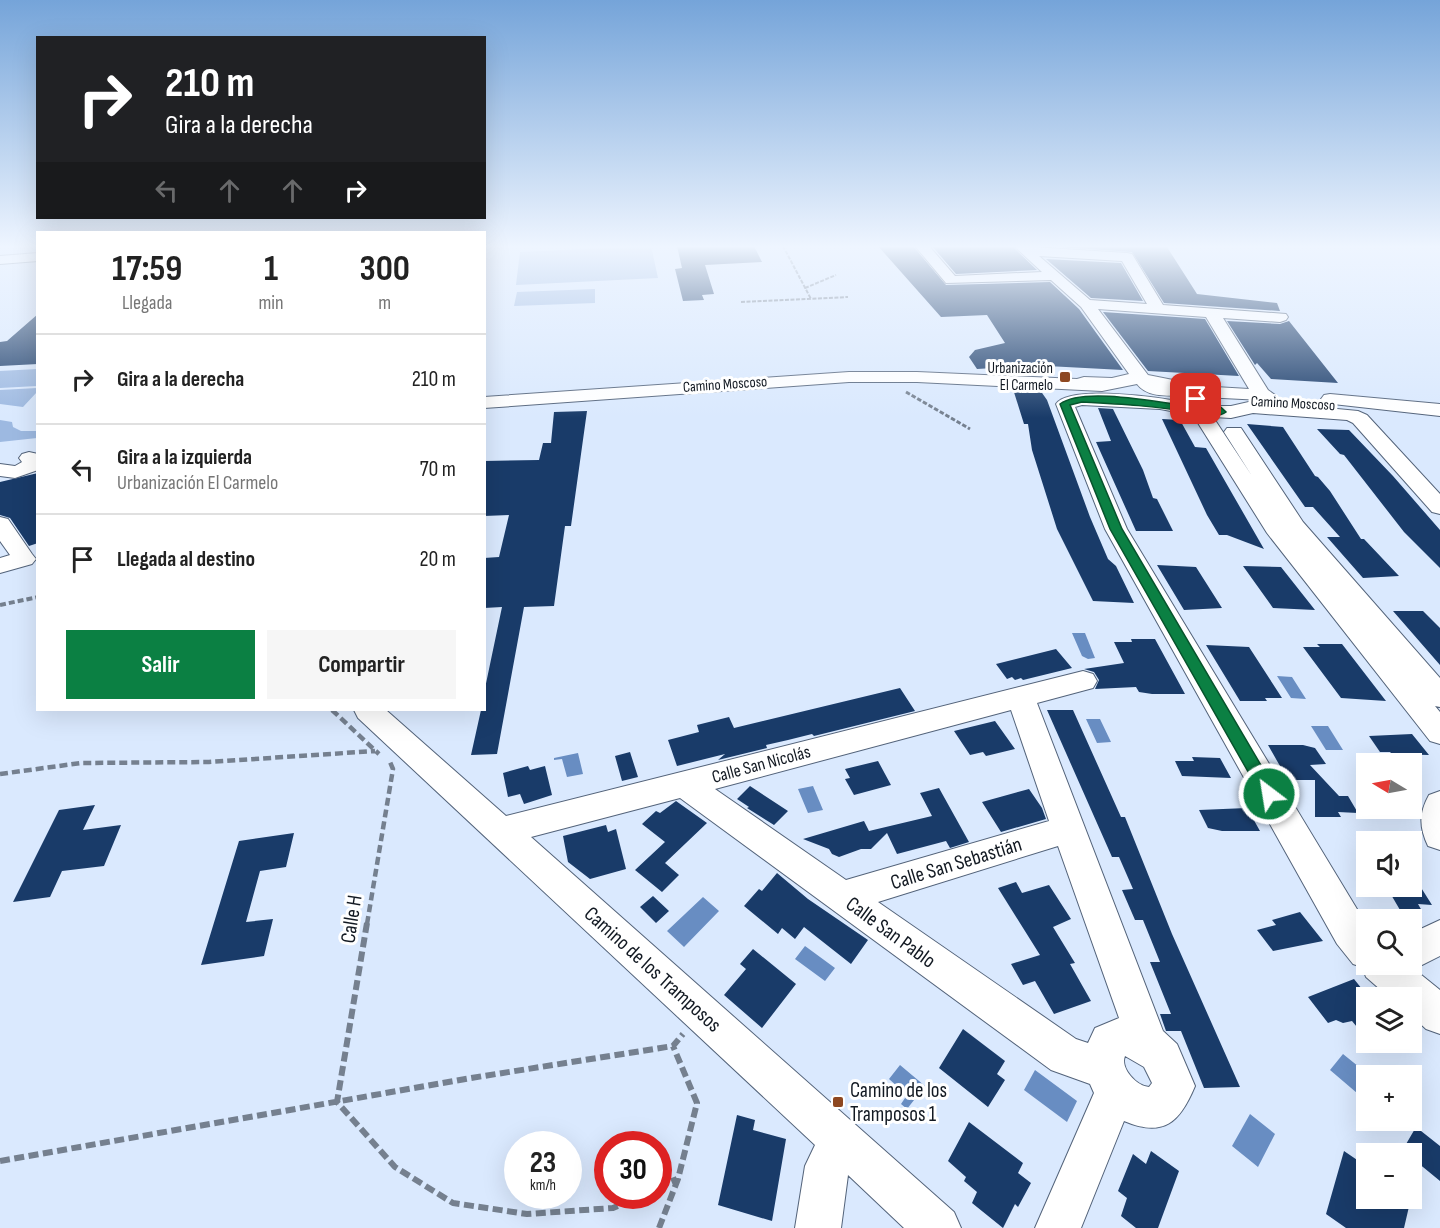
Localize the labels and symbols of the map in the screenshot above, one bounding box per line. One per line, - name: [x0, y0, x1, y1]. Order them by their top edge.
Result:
- place label: Urbanización El Carmelo: [987, 359, 1053, 395]
- marker: Urbanización El Carmelo: [1058, 370, 1072, 384]
- street label: Camino Moscoso: [682, 372, 768, 397]
- pin: [1170, 373, 1221, 424]
- street label: Camino Moscoso: [1250, 392, 1336, 415]
- street label: Calle San Nicolás: [710, 741, 813, 788]
- north arrow: [1356, 753, 1422, 819]
- position arrow: [1237, 762, 1301, 826]
- street label: Calle San Sebastián: [887, 832, 1025, 895]
- street label: Calle San Pablo: [841, 891, 940, 973]
- street label: Calle H: [335, 893, 368, 945]
- street label: Camino de los Tramposos: [579, 901, 726, 1037]
- place label: Camino de los Tramposos 1: [850, 1078, 947, 1127]
- marker: Camino de los Tramposos 1: [831, 1095, 845, 1109]
- speed limit sign: 30: [594, 1131, 672, 1209]

